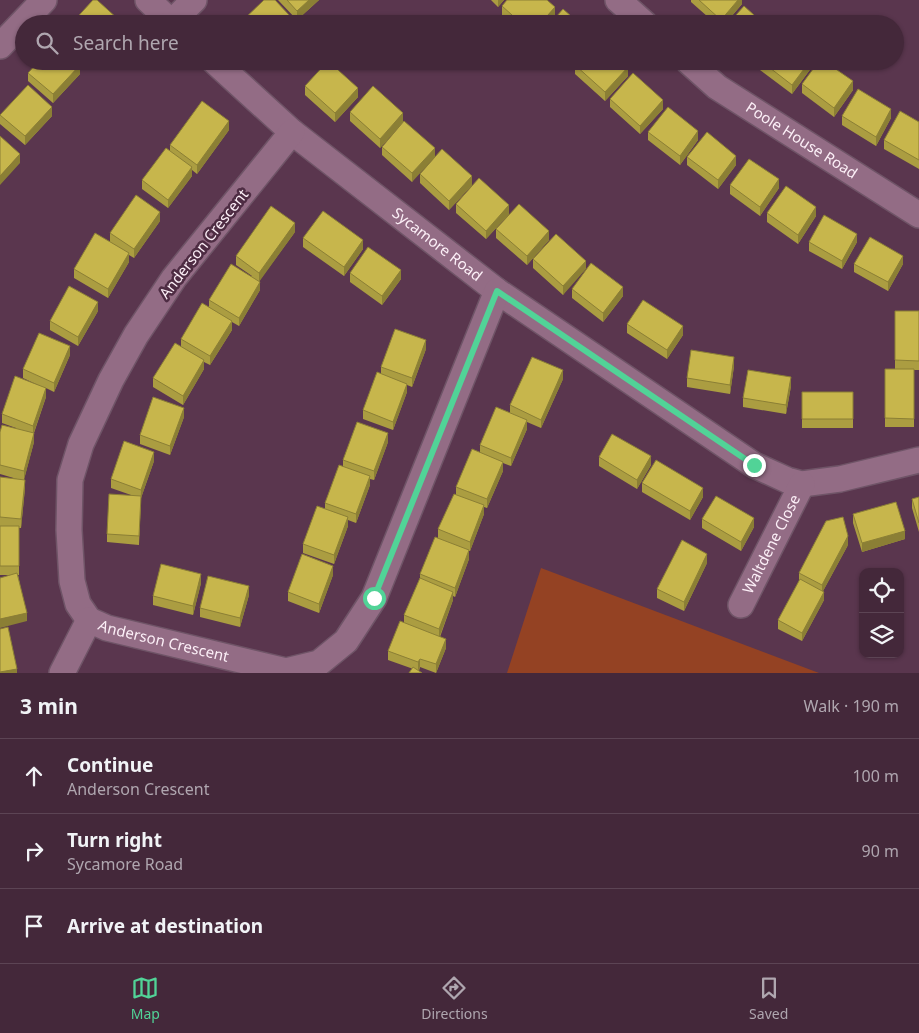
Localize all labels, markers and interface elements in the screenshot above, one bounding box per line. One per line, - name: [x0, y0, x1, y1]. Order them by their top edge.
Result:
- search box: [15, 15, 904, 70]
- icon: search: [33, 29, 61, 57]
- text: Search here: [73, 30, 179, 56]
- street label: Poole House Road: [742, 97, 862, 183]
- street label: Anderson Crescent: [154, 184, 253, 302]
- street label: Sycamore Road: [388, 202, 487, 285]
- route end: [743, 454, 766, 477]
- street label: Waltdene Close: [737, 491, 804, 597]
- map controls: [859, 568, 904, 658]
- button: locate: [859, 568, 904, 613]
- route start: [363, 587, 386, 610]
- button: layers: [859, 613, 904, 658]
- street label: Anderson Crescent: [95, 614, 231, 666]
- text: 3 min: [20, 692, 78, 720]
- text: Walk · 190 m: [804, 695, 899, 717]
- text: Continue: [67, 752, 153, 778]
- icon: ahead: [20, 762, 48, 790]
- text: 100 m: [852, 765, 899, 787]
- text: Anderson Crescent: [67, 778, 209, 800]
- text: Turn right: [67, 827, 162, 853]
- icon: right: [20, 837, 48, 865]
- text: 90 m: [862, 840, 899, 862]
- text: Sycamore Road: [67, 853, 183, 875]
- icon: arrive: [20, 912, 48, 940]
- text: Arrive at destination: [67, 913, 263, 939]
- tab: Map: [131, 974, 160, 1023]
- tab: Directions: [421, 974, 488, 1023]
- tab: Saved: [749, 974, 788, 1023]

